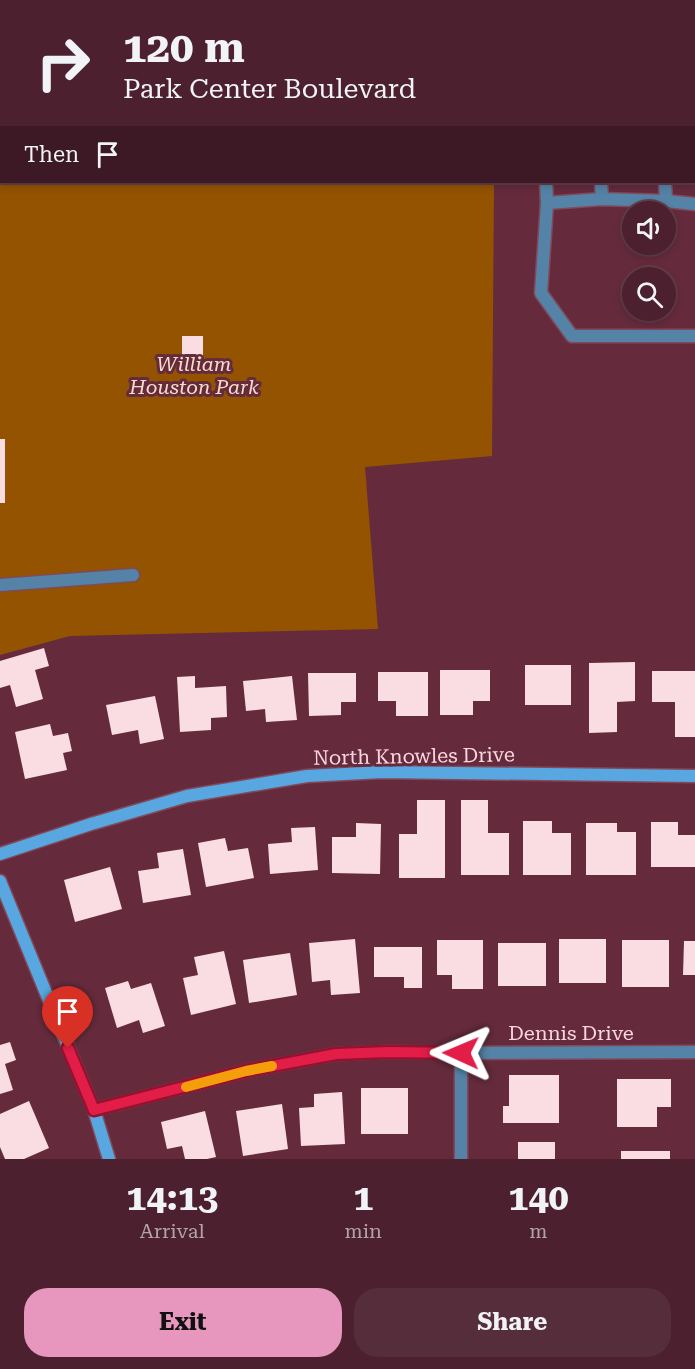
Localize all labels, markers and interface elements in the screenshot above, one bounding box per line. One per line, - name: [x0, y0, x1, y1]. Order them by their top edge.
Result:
- text: 120 m: [123, 23, 245, 72]
- icon: right: [24, 24, 102, 102]
- text: Park Center Boulevard: [123, 73, 416, 105]
- icon: arrive: [91, 138, 124, 171]
- text: Then: [24, 142, 79, 167]
- map controls: [622, 201, 676, 321]
- button: sound: [622, 201, 676, 255]
- button: search: [622, 267, 676, 321]
- park label: William Houston Park: [128, 352, 259, 399]
- street label: North Knowles Drive: [313, 742, 515, 770]
- pin: [42, 986, 93, 1048]
- icon: arrive: [51, 995, 84, 1028]
- position arrow: [429, 1021, 493, 1085]
- street label: Dennis Drive: [508, 1021, 634, 1045]
- text: 14:13: [126, 1177, 218, 1219]
- text: 1: [353, 1177, 373, 1219]
- text: 140: [508, 1177, 569, 1219]
- text: Arrival: [140, 1219, 205, 1243]
- text: min: [344, 1219, 382, 1243]
- text: m: [529, 1219, 548, 1243]
- button: Exit: [24, 1288, 342, 1357]
- button: Share: [354, 1288, 671, 1357]

